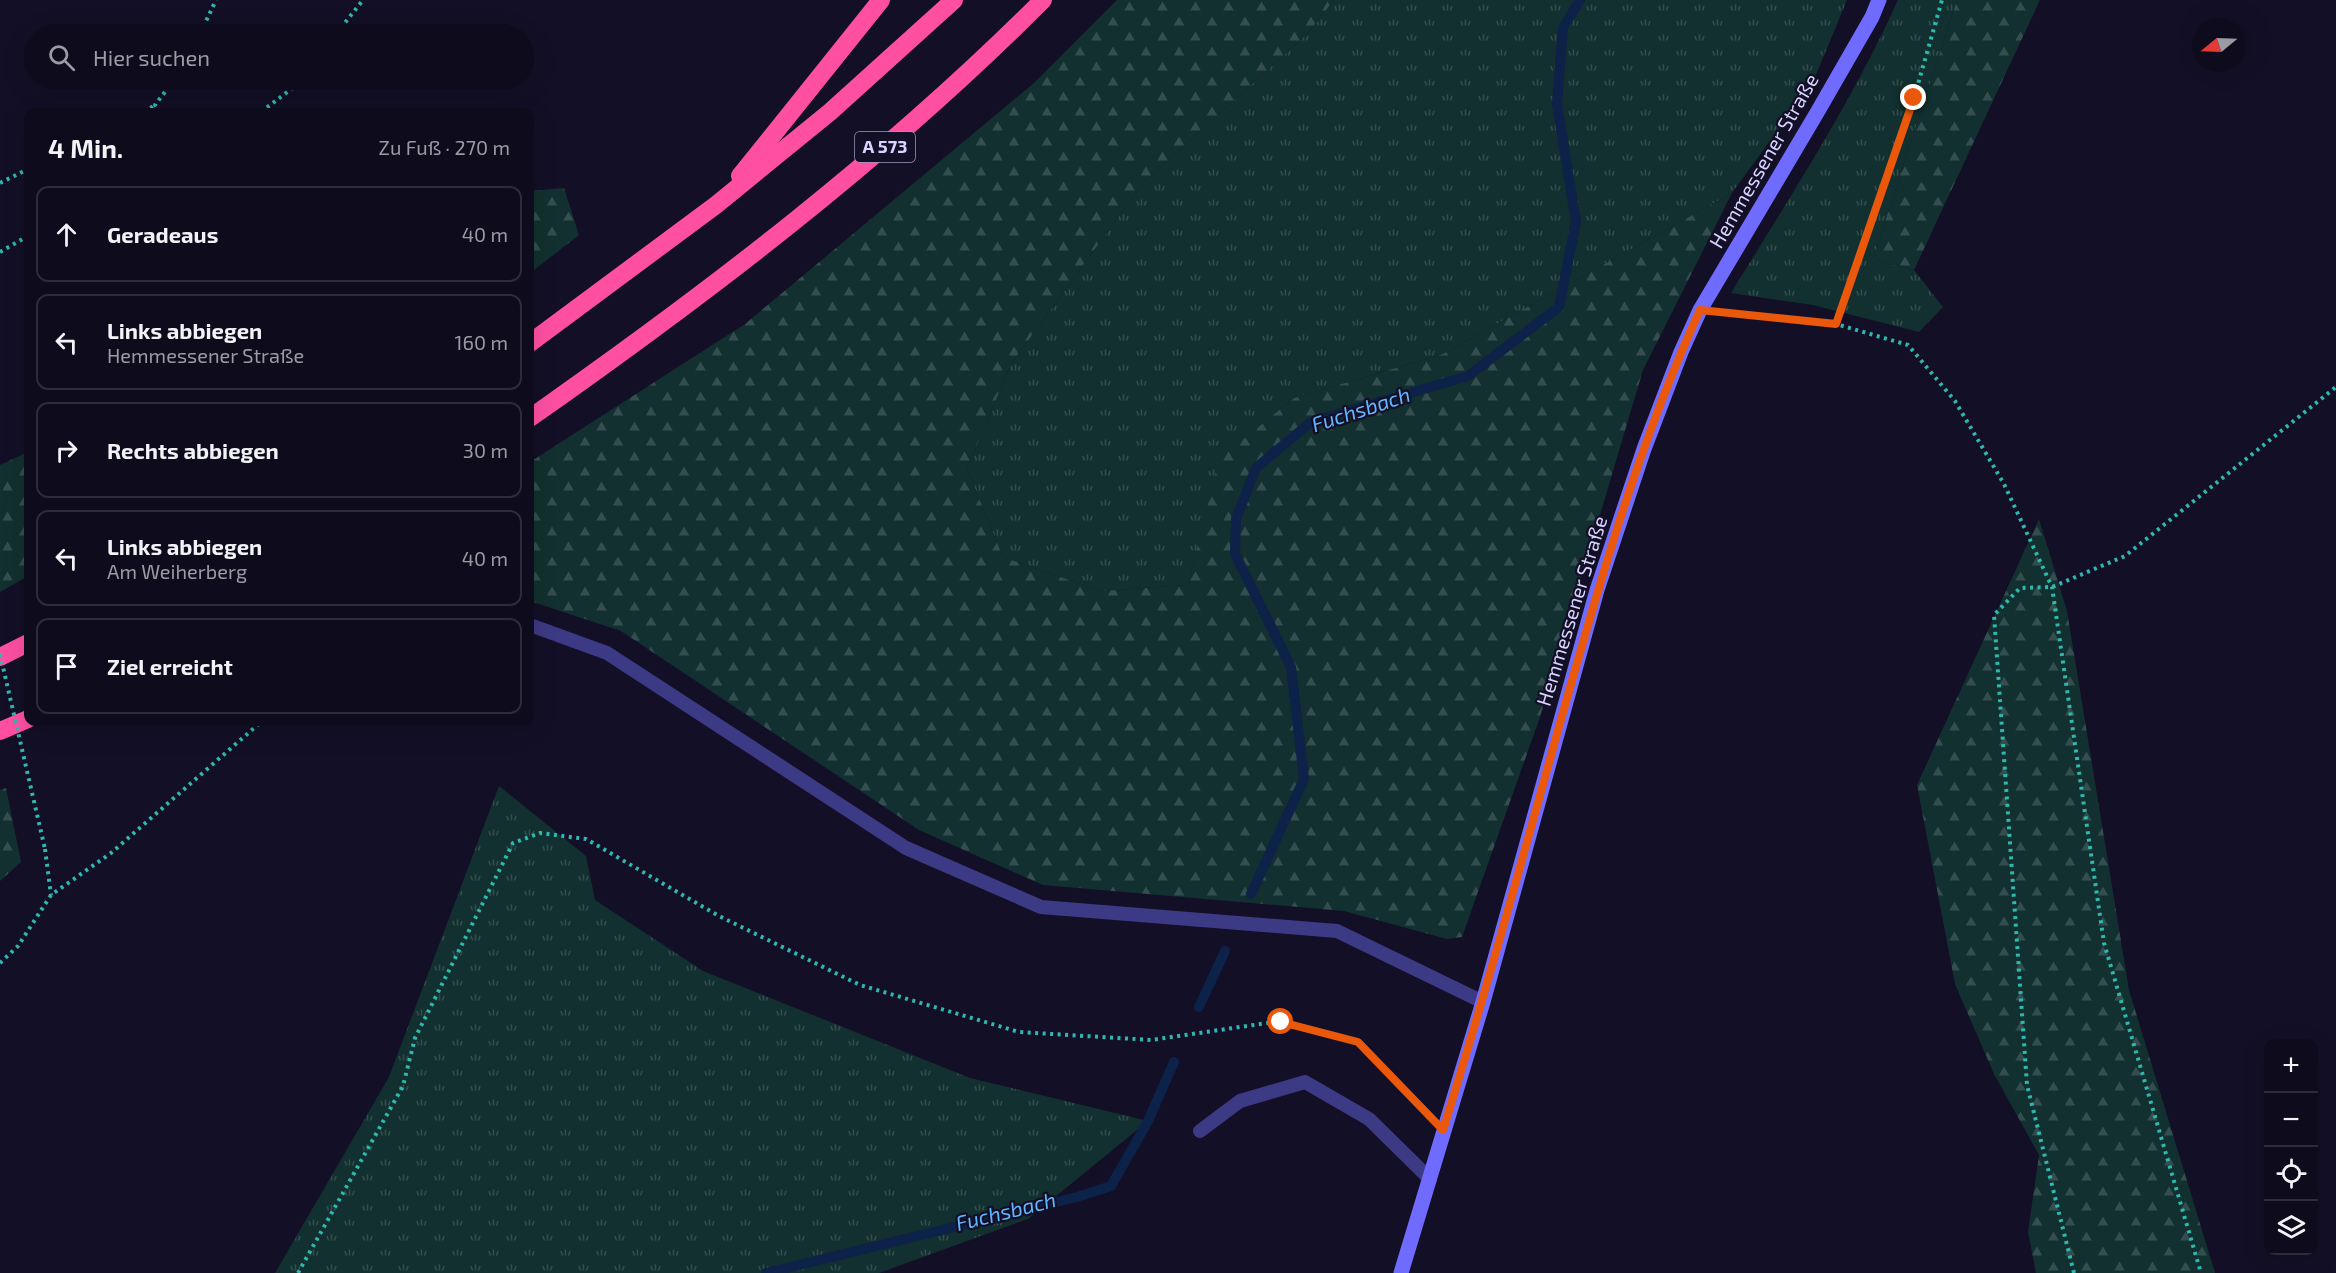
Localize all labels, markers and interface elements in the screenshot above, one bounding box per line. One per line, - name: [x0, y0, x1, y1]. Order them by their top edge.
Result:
- north arrow: [2192, 18, 2246, 72]
- search box: [24, 24, 534, 90]
- icon: search: [45, 41, 78, 74]
- text: Hier suchen: [93, 44, 210, 70]
- street label: Hemmessener Straße: [1703, 69, 1823, 252]
- route end: [1900, 84, 1926, 110]
- text: 4 Min.: [48, 132, 123, 163]
- road number: A 573: [855, 132, 915, 162]
- text: Zu Fuß · 270 m: [379, 135, 510, 159]
- icon: ahead: [50, 218, 83, 251]
- text: Geradeaus: [107, 221, 218, 247]
- text: 40 m: [462, 222, 508, 246]
- text: Links abbiegen: [107, 317, 262, 343]
- icon: left: [50, 326, 83, 359]
- text: 160 m: [455, 330, 508, 354]
- text: Hemmessener Straße: [107, 343, 304, 367]
- water label: Fuchsbach: [1308, 381, 1413, 436]
- icon: right: [50, 434, 83, 467]
- text: Rechts abbiegen: [107, 437, 279, 463]
- text: 30 m: [463, 438, 508, 462]
- street label: Hemmessener Straße: [1531, 513, 1611, 709]
- text: Links abbiegen: [107, 533, 262, 559]
- icon: left: [50, 542, 83, 575]
- text: 40 m: [462, 546, 508, 570]
- text: Am Weiherberg: [107, 559, 247, 583]
- icon: arrive: [50, 650, 83, 683]
- text: Ziel erreicht: [107, 653, 233, 679]
- route start: [1267, 1008, 1293, 1034]
- map controls: [2264, 1039, 2318, 1255]
- button: +: [2264, 1039, 2318, 1093]
- button: −: [2264, 1093, 2318, 1147]
- button: locate: [2264, 1147, 2318, 1201]
- water label: Fuchsbach: [953, 1186, 1058, 1235]
- button: layers: [2264, 1201, 2318, 1255]

